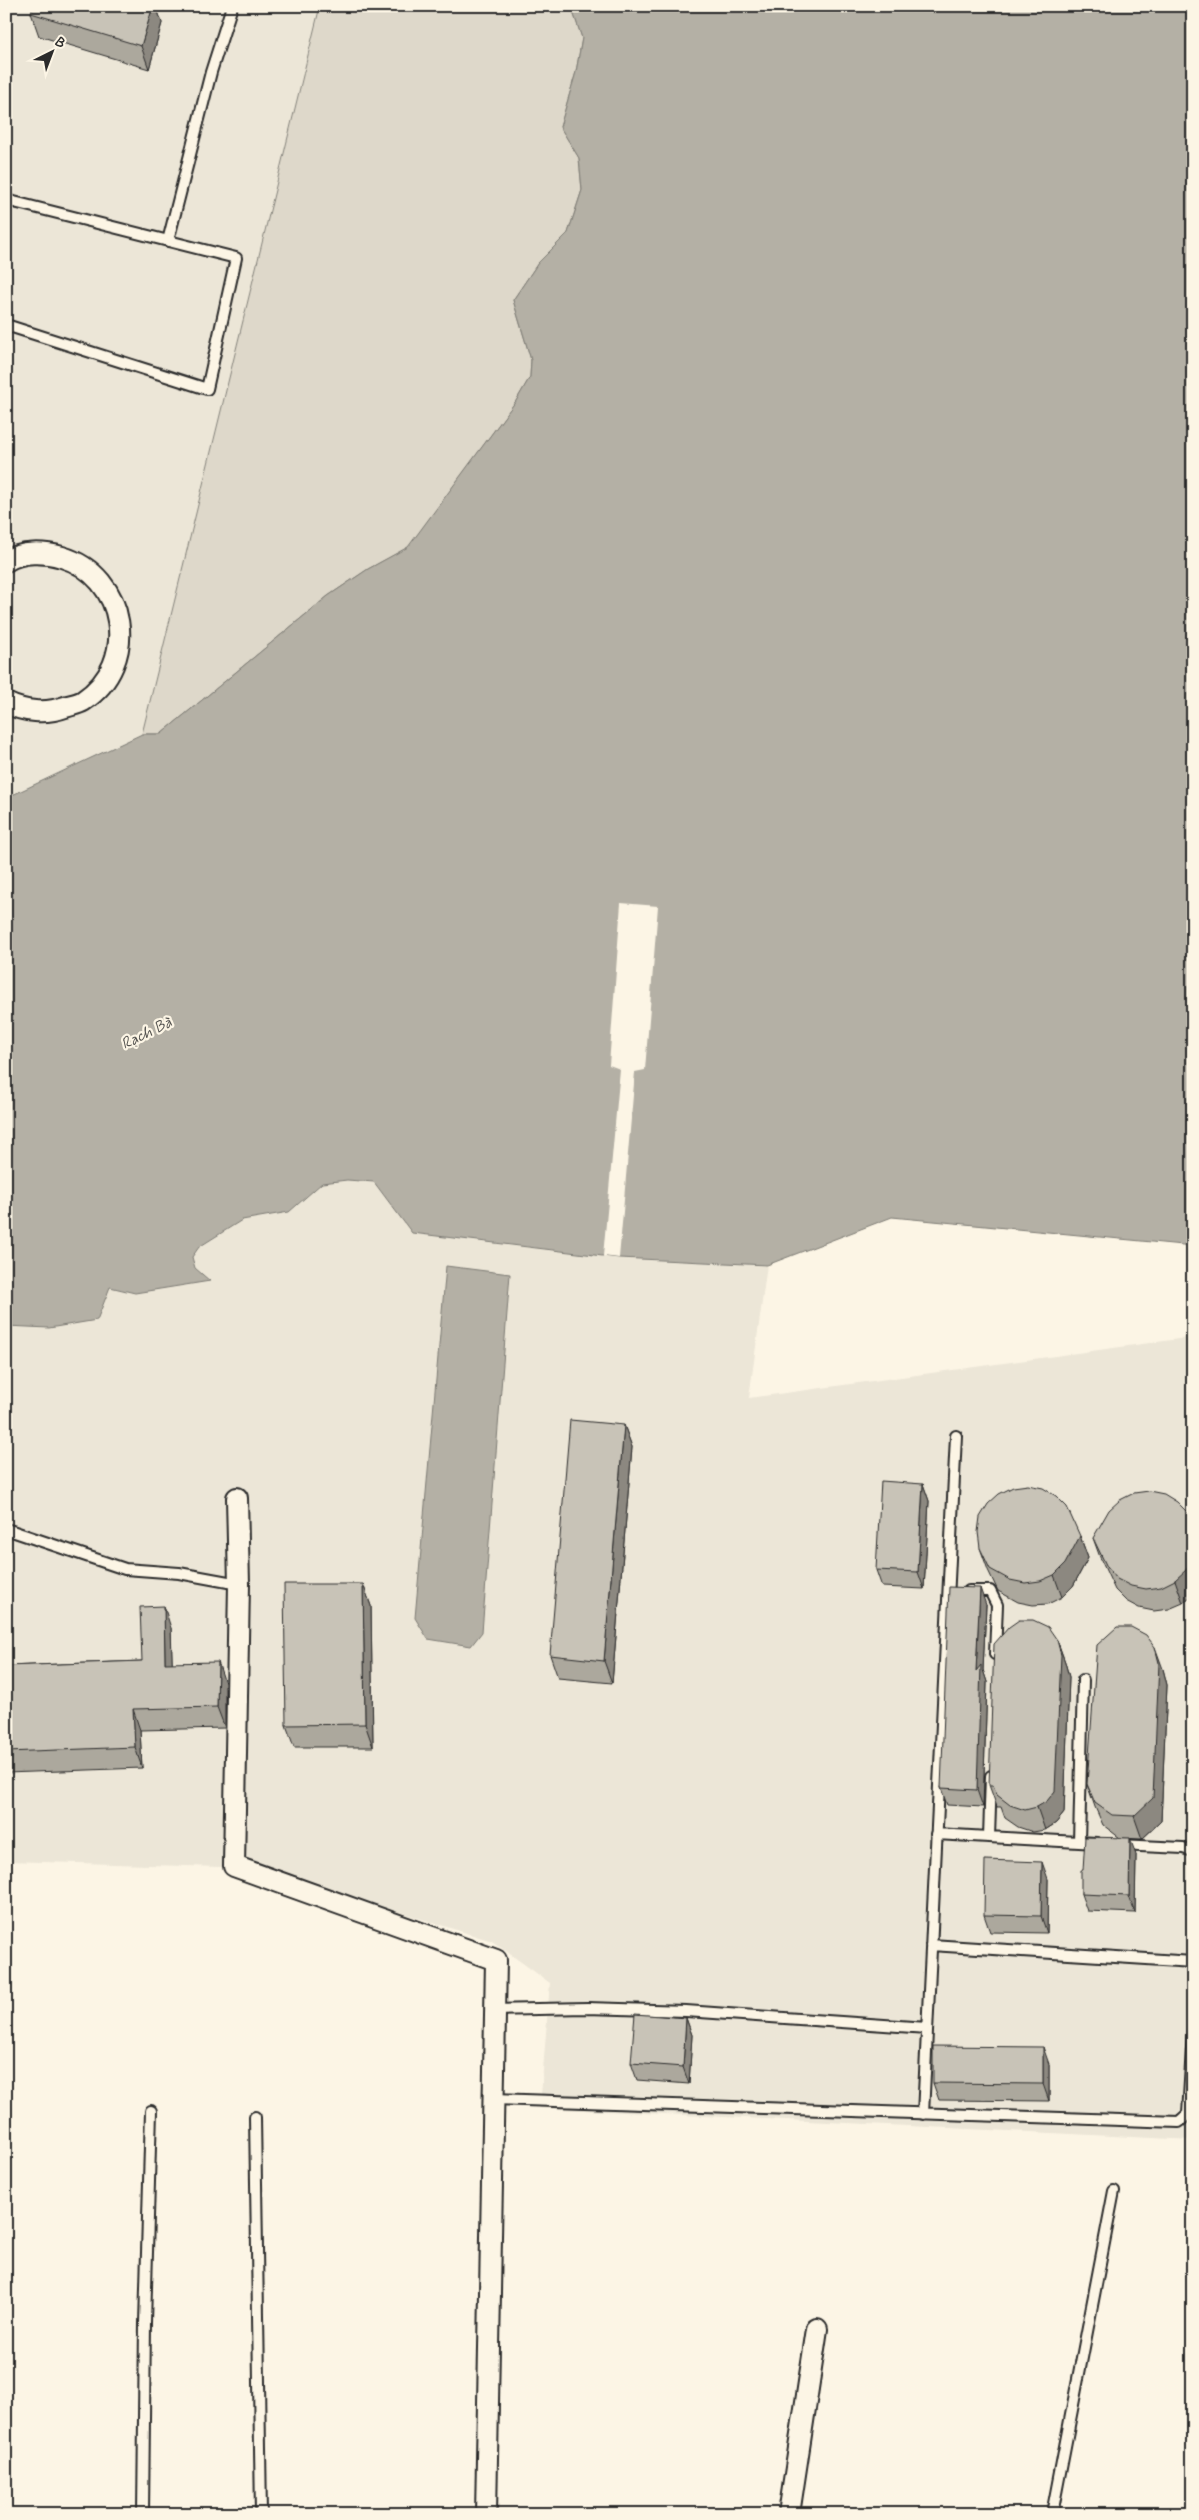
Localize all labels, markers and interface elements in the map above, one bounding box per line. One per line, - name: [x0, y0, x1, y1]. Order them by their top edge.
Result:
- north arrow: [28, 28, 78, 78]
- text: B: [51, 33, 69, 53]
- water label: Rạch Bà: [118, 1012, 176, 1055]

